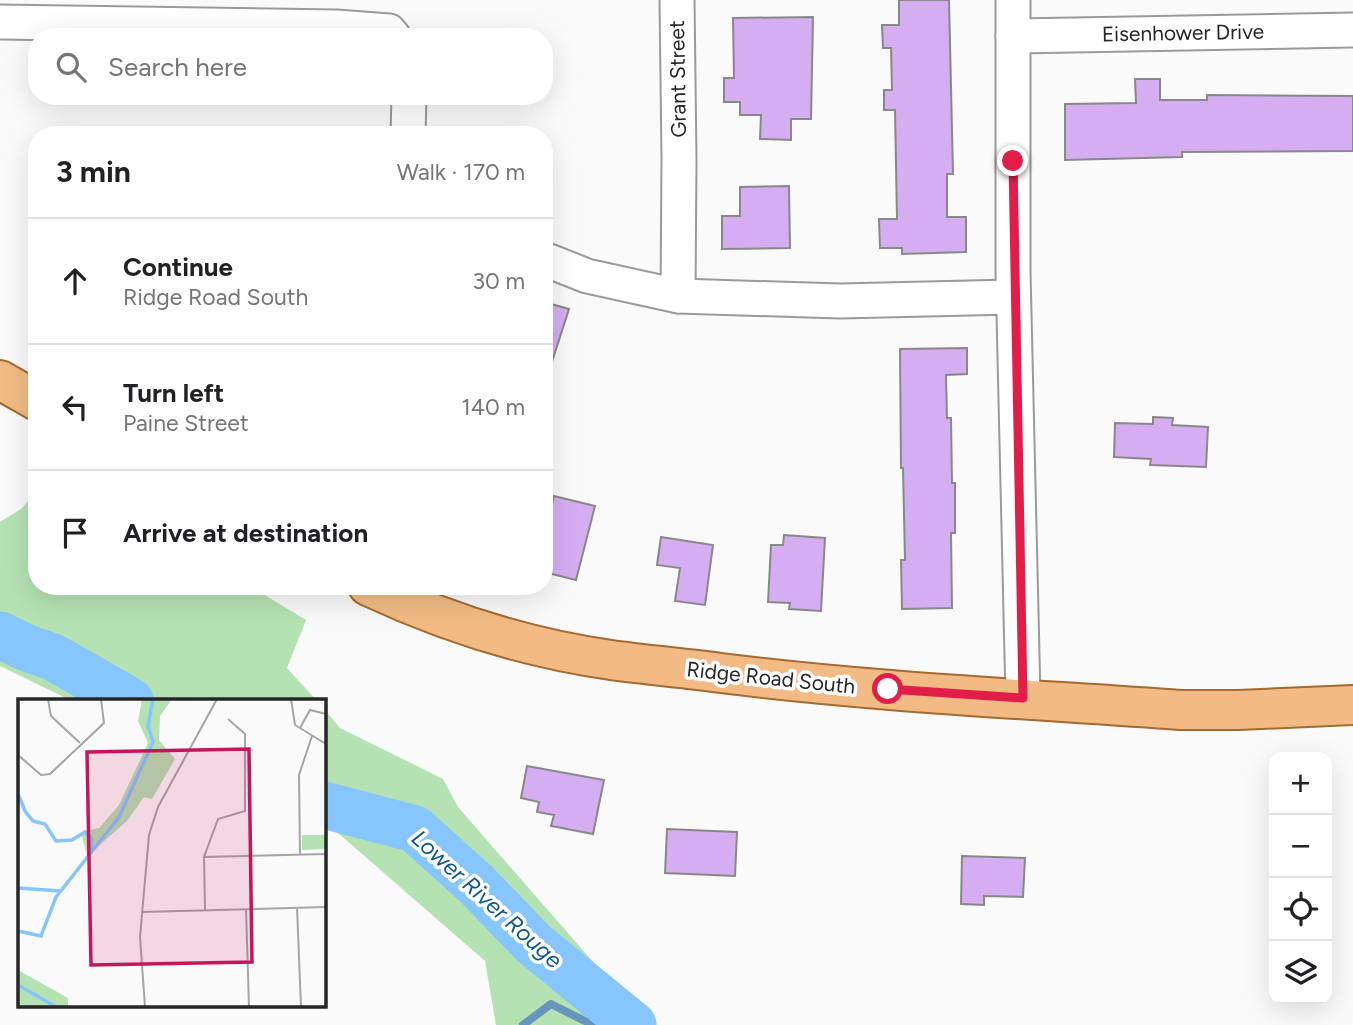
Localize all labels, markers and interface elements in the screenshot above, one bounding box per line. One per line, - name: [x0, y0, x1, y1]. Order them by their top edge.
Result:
- street label: Eisenhower Drive: [1102, 19, 1264, 46]
- street label: Grant Street: [664, 20, 691, 138]
- search box: [28, 28, 553, 105]
- icon: search: [52, 48, 90, 86]
- text: Search here: [108, 51, 247, 83]
- route end: [997, 145, 1028, 176]
- text: 3 min: [56, 153, 131, 190]
- text: Walk · 170 m: [397, 158, 525, 186]
- text: Continue: [123, 251, 233, 283]
- icon: ahead: [56, 262, 94, 300]
- text: 30 m: [472, 267, 525, 295]
- text: Ridge Road South: [123, 283, 308, 311]
- text: Turn left: [123, 377, 224, 409]
- icon: left: [56, 388, 94, 426]
- text: 140 m: [461, 393, 525, 421]
- text: Paine Street: [123, 409, 249, 437]
- icon: arrive: [56, 514, 94, 552]
- text: Arrive at destination: [123, 517, 368, 549]
- street label: Ridge Road South: [686, 656, 857, 699]
- route start: [872, 673, 903, 704]
- inset map: [18, 699, 326, 1007]
- map controls: [1269, 752, 1332, 1004]
- button: +: [1269, 752, 1332, 815]
- button: −: [1269, 815, 1332, 878]
- water label: Lower River Rouge: [406, 824, 568, 974]
- button: locate: [1269, 878, 1332, 941]
- button: layers: [1269, 941, 1332, 1004]

